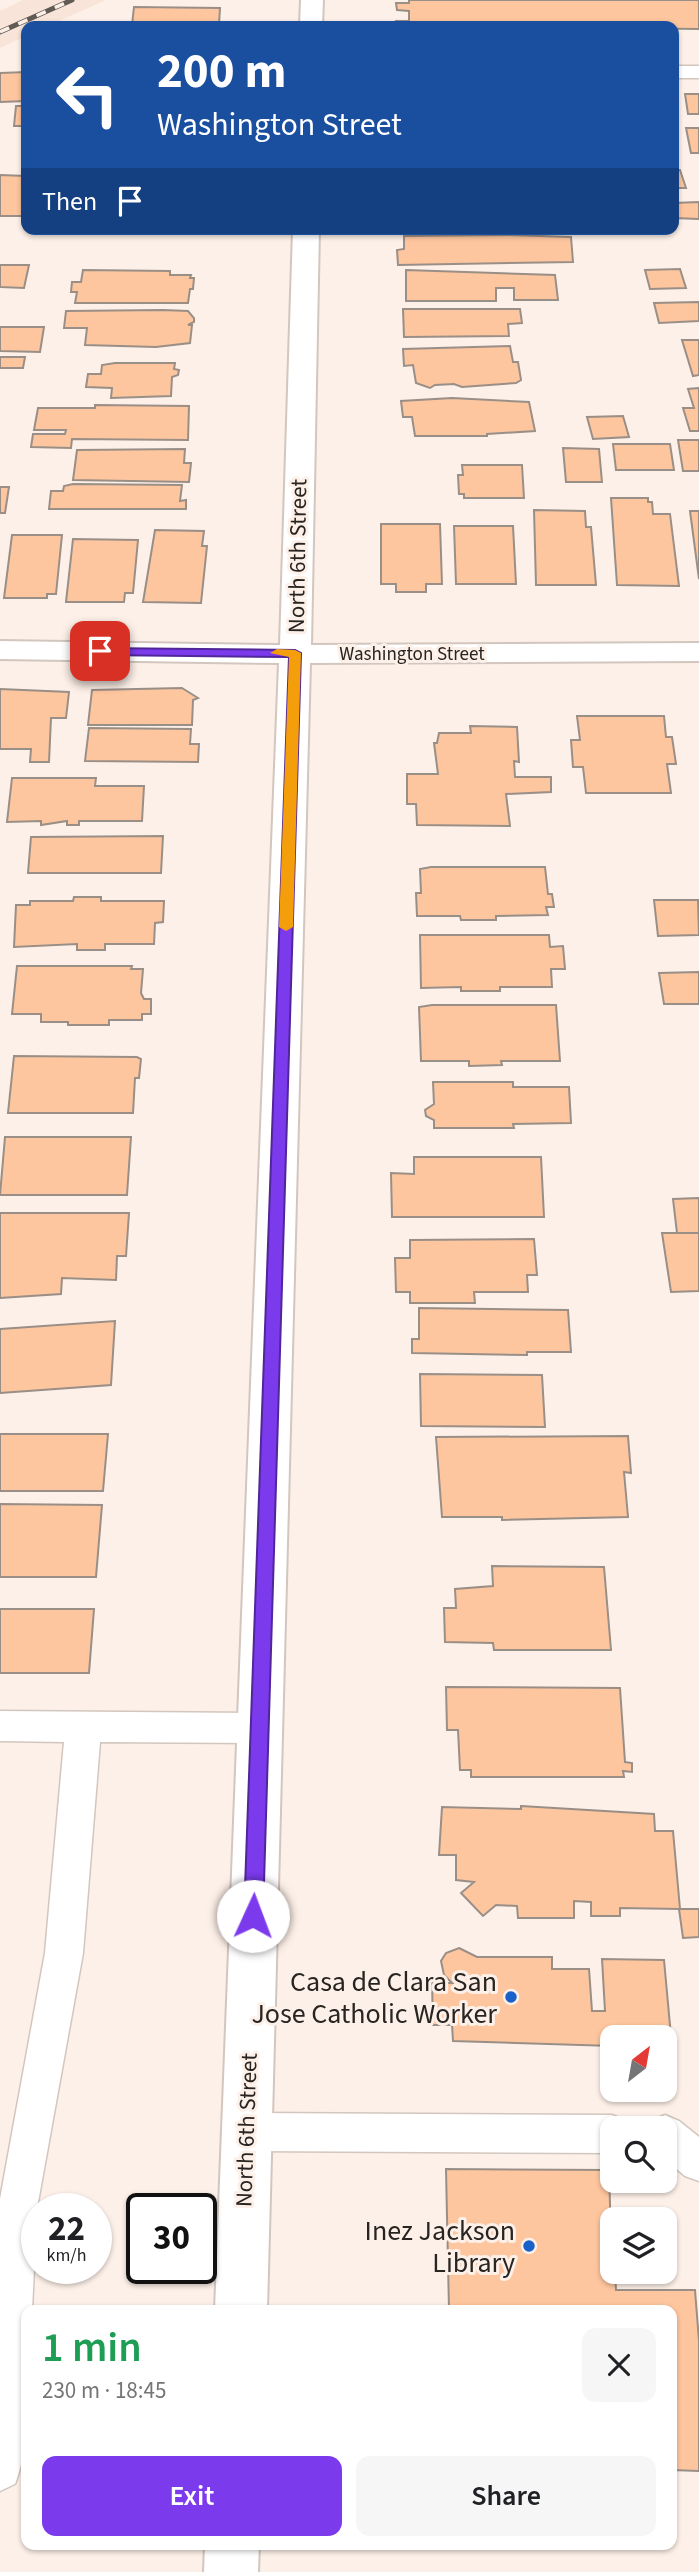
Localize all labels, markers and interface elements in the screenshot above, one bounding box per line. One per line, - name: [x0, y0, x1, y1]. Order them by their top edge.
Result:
- text: 200 m: [157, 37, 286, 107]
- icon: left: [42, 49, 133, 140]
- text: Washington Street: [157, 102, 402, 148]
- icon: arrive: [111, 182, 149, 220]
- text: Then: [42, 183, 97, 220]
- street label: North 6th Street: [280, 478, 315, 633]
- pin: [70, 621, 130, 681]
- icon: arrive: [81, 632, 119, 670]
- street label: Washington Street: [339, 641, 485, 668]
- position arrow: [216, 1879, 290, 1953]
- place label: Casa de Clara San Jose Catholic Worker: [251, 1962, 497, 2034]
- marker: Casa de Clara San Jose Catholic Worker: [503, 1989, 519, 2005]
- north arrow: [600, 2025, 677, 2102]
- map controls: [600, 2025, 677, 2284]
- street label: North 6th Street: [227, 2052, 266, 2208]
- button: search: [600, 2116, 677, 2193]
- speed limit sign: 30: [126, 2193, 217, 2284]
- text: 22: [48, 2204, 85, 2254]
- button: layers: [600, 2207, 677, 2284]
- place label: Inez Jackson Library: [365, 2211, 515, 2283]
- marker: Inez Jackson Library: [521, 2238, 537, 2254]
- text: km/h: [47, 2243, 86, 2268]
- text: 1 min: [42, 2318, 142, 2378]
- button: close: [582, 2328, 656, 2402]
- text: 230 m · 18:45: [42, 2374, 166, 2407]
- button: Exit: [42, 2456, 342, 2536]
- button: Share: [356, 2456, 656, 2536]

